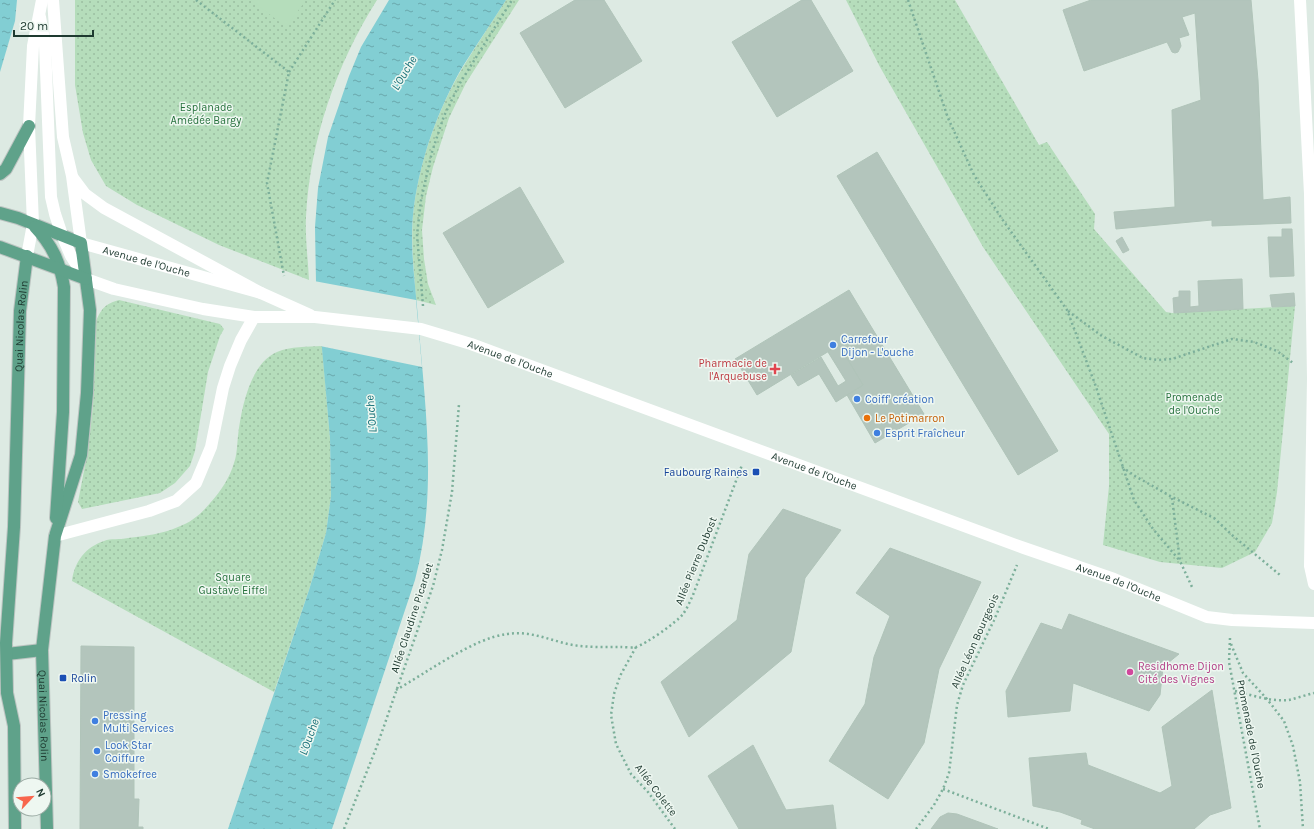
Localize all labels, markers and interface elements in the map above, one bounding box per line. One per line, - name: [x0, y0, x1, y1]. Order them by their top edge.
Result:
- scale bar: [14, 12, 93, 38]
- text: 20 m: [20, 19, 48, 33]
- water label: L'Ouche: [388, 53, 420, 93]
- park label: Esplanade Amédée Bargy: [171, 101, 241, 127]
- street label: Avenue de l'Ouche: [101, 243, 192, 280]
- street label: Quai Nicolas Rolin: [12, 280, 30, 372]
- place label: Carrefour Dijon - L'ouche: [841, 333, 914, 359]
- street label: Avenue de l'Ouche: [466, 337, 555, 380]
- marker: Carrefour Dijon - L'ouche: [828, 340, 838, 350]
- place label: Pharmacie de l'Arquebuse: [699, 357, 767, 383]
- marker: Pharmacie de l'Arquebuse: [770, 364, 780, 374]
- park label: Promenade de l'Ouche: [1166, 391, 1223, 417]
- place label: Coiff' création: [865, 393, 934, 406]
- water label: L'Ouche: [362, 394, 380, 433]
- marker: Coiff' création: [852, 394, 862, 404]
- place label: Le Potimarron: [875, 412, 945, 425]
- marker: Le Potimarron: [862, 413, 872, 423]
- place label: Esprit Fraîcheur: [885, 427, 965, 440]
- marker: Esprit Fraîcheur: [872, 428, 882, 438]
- street label: Avenue de l'Ouche: [770, 449, 859, 492]
- place label: Faubourg Raines: [664, 466, 748, 479]
- marker: Faubourg Raines: [751, 467, 761, 477]
- street label: Allée Pierre Dubost: [672, 515, 720, 607]
- street label: Avenue de l'Ouche: [1074, 560, 1164, 604]
- street label: Allée Claudine Picardet: [388, 561, 436, 675]
- park label: Square Gustave Eiffel: [198, 571, 268, 597]
- street label: Allée Léon Bourgeois: [948, 591, 1002, 691]
- place label: Residhome Dijon Cité des Vignes: [1138, 660, 1224, 686]
- marker: Residhome Dijon Cité des Vignes: [1125, 667, 1135, 677]
- street label: Quai Nicolas Rolin: [36, 670, 52, 762]
- place label: Rolin: [71, 672, 97, 685]
- marker: Rolin: [58, 673, 68, 683]
- street label: Promenade de l'Ouche: [1234, 678, 1268, 790]
- place label: Pressing Multi Services: [103, 709, 174, 735]
- marker: Pressing Multi Services: [90, 716, 100, 726]
- water label: L'Ouche: [296, 716, 322, 757]
- place label: Look Star Coiffure: [105, 739, 152, 765]
- marker: Look Star Coiffure: [92, 746, 102, 756]
- street label: Allée Colette: [632, 761, 680, 819]
- place label: Smokefree: [103, 768, 157, 781]
- marker: Smokefree: [90, 769, 100, 779]
- north arrow: [12, 777, 52, 817]
- text: N: [33, 786, 48, 799]

